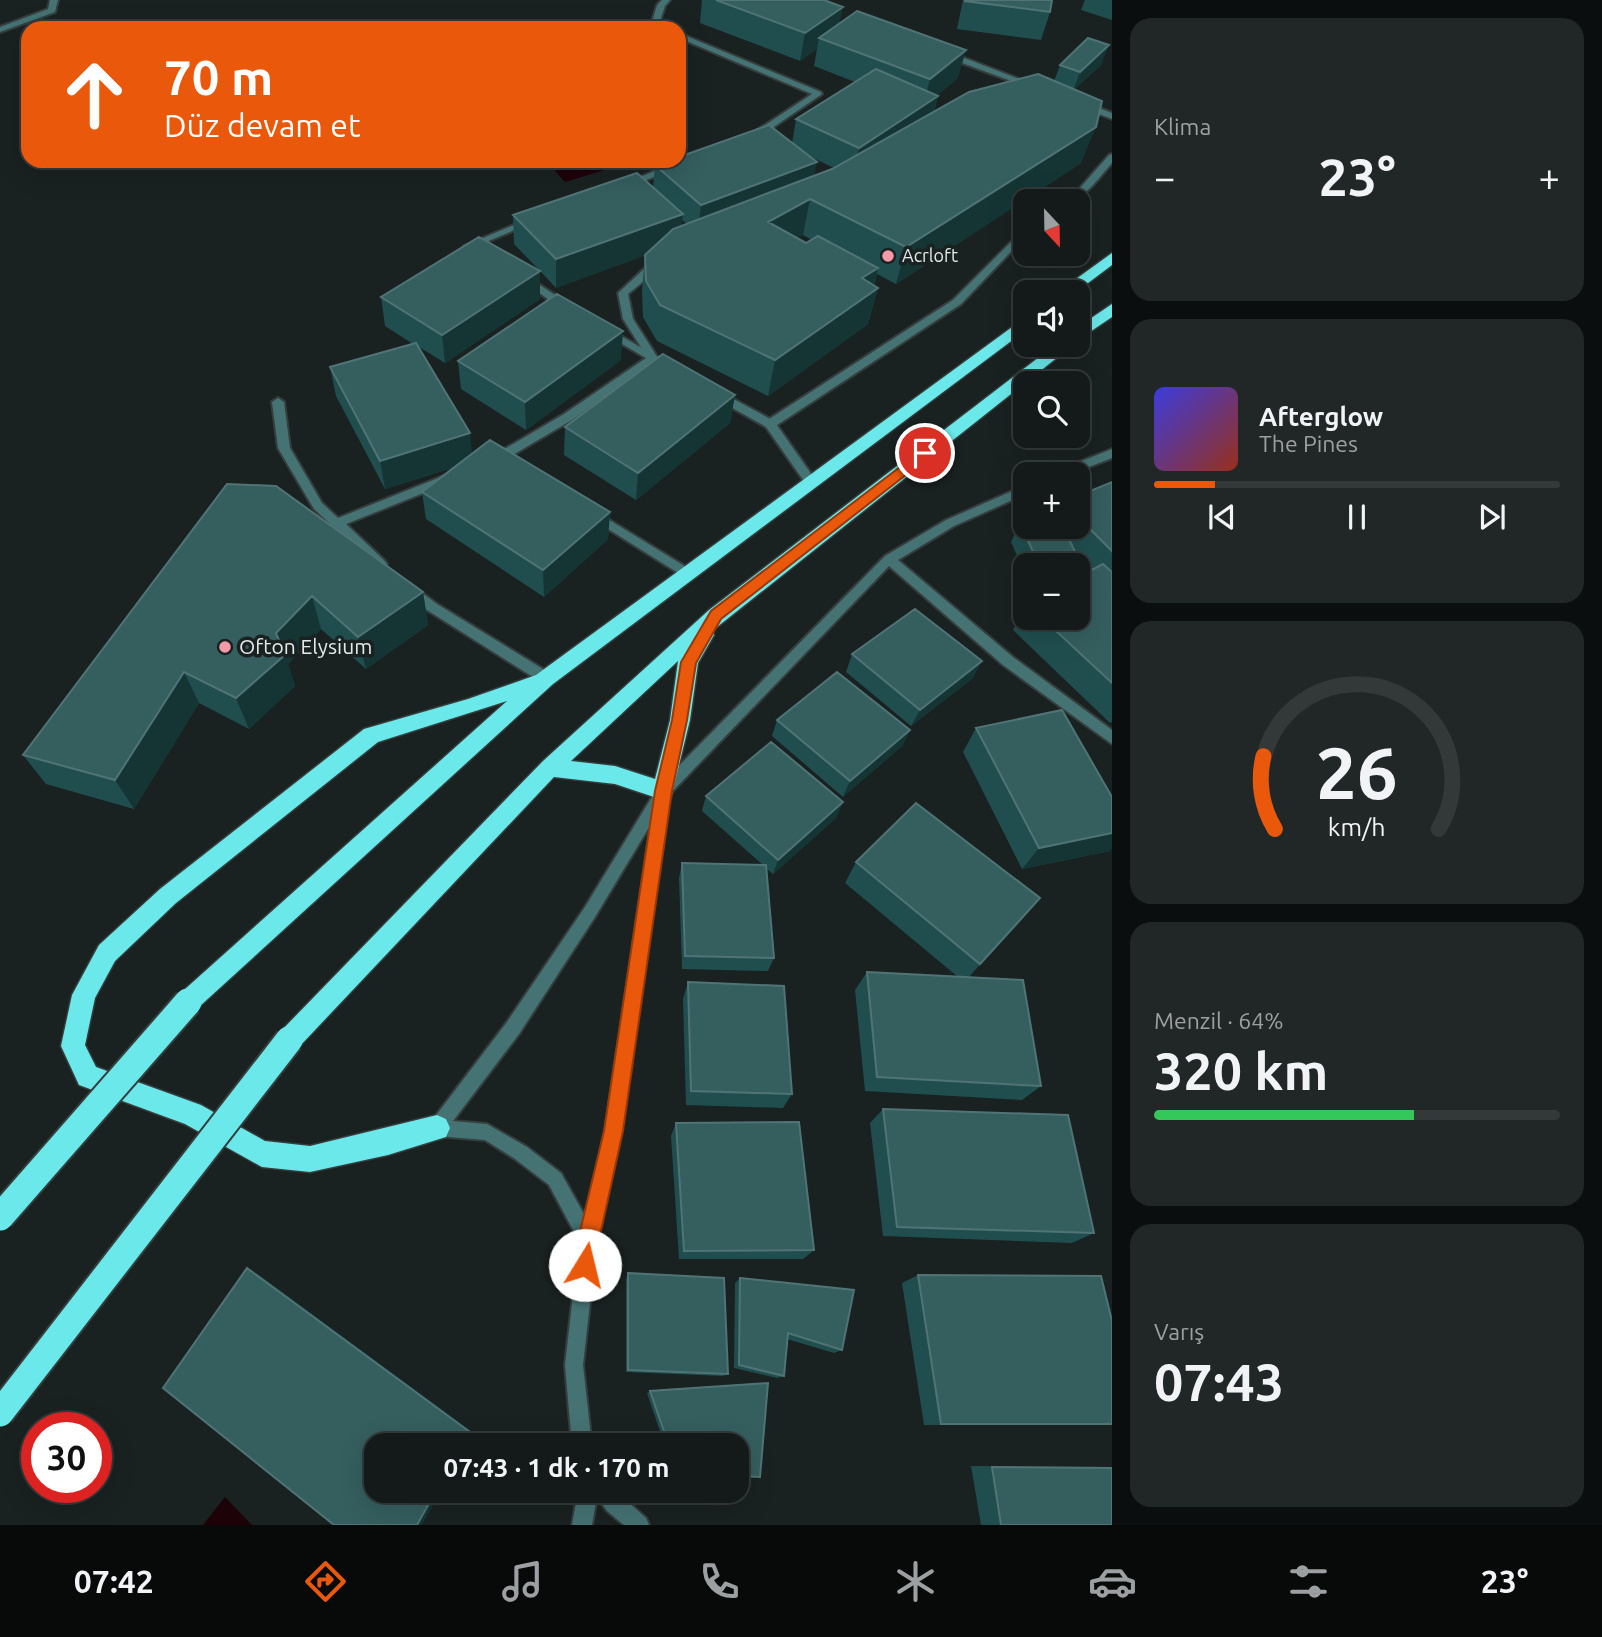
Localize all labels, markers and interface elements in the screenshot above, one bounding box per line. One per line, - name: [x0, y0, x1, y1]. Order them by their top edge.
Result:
- icon: ahead: [49, 49, 140, 140]
- text: 70 m: [164, 49, 273, 104]
- text: Düz devam et: [164, 107, 361, 143]
- text: Klima: [1154, 114, 1211, 139]
- text: 23°: [1318, 148, 1396, 206]
- text: −: [1154, 156, 1175, 198]
- text: +: [1539, 156, 1560, 198]
- north arrow: [1013, 189, 1090, 266]
- map controls: [1013, 189, 1090, 630]
- place label: Acrloft: [902, 245, 958, 265]
- marker: Acrloft: [880, 248, 896, 264]
- button: sound: [1013, 280, 1090, 357]
- button: search: [1013, 371, 1090, 448]
- text: Afterglow: [1259, 402, 1383, 431]
- pin: [895, 423, 955, 483]
- text: The Pines: [1259, 431, 1358, 456]
- icon: arrive: [906, 434, 944, 472]
- button: +: [1013, 462, 1090, 539]
- icon: previous: [1203, 498, 1241, 536]
- icon: pause: [1338, 498, 1376, 536]
- icon: next: [1473, 498, 1511, 536]
- button: −: [1013, 553, 1090, 630]
- place label: Ofton Elysium: [239, 634, 372, 658]
- marker: Ofton Elysium: [217, 639, 233, 655]
- text: 26: [1316, 731, 1398, 813]
- text: km/h: [1328, 812, 1386, 840]
- text: Menzil · 64%: [1154, 1008, 1284, 1033]
- text: 320 km: [1154, 1042, 1328, 1100]
- position arrow: [548, 1228, 622, 1302]
- text: Varış: [1154, 1319, 1204, 1344]
- text: 07:43: [1154, 1353, 1284, 1411]
- speed limit sign: 30: [21, 1412, 112, 1503]
- text: 07:43 · 1 dk · 170 m: [443, 1453, 670, 1482]
- icon: directions: [301, 1557, 350, 1606]
- icon: music: [498, 1557, 547, 1606]
- icon: phone: [695, 1557, 744, 1606]
- icon: climate: [891, 1557, 940, 1606]
- icon: car: [1088, 1557, 1137, 1606]
- icon: filters: [1284, 1557, 1333, 1606]
- text: 07:42: [74, 1563, 154, 1599]
- text: 23°: [1481, 1563, 1528, 1599]

